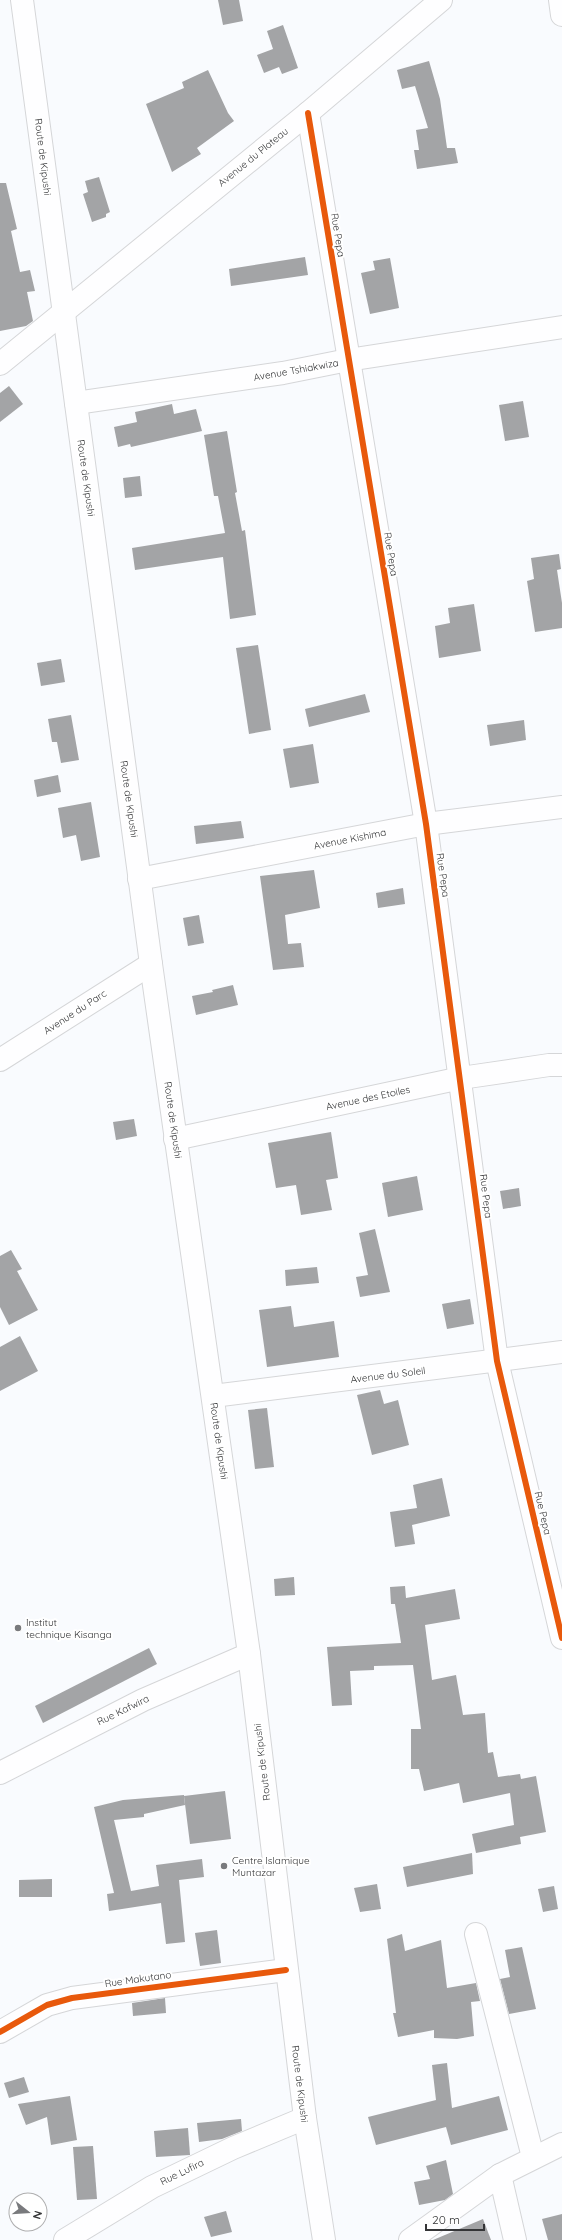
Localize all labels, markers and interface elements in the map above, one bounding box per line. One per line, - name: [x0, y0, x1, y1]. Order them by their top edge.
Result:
- street label: Route de Kipushi: [32, 118, 54, 196]
- street label: Avenue du Plateau: [215, 125, 291, 189]
- street label: Rue Pepa: [328, 212, 348, 258]
- street label: Avenue Tshiakwiza: [252, 356, 340, 384]
- street label: Route de Kipushi: [74, 439, 98, 517]
- street label: Rue Pepa: [381, 531, 401, 577]
- street label: Route de Kipushi: [117, 760, 141, 838]
- street label: Avenue Kishima: [313, 826, 387, 852]
- street label: Rue Pepa: [433, 852, 453, 898]
- street label: Avenue du Parc: [41, 987, 109, 1037]
- street label: Route de Kipushi: [161, 1081, 185, 1159]
- street label: Avenue des Etoiles: [325, 1083, 412, 1113]
- street label: Rue Pepa: [477, 1173, 495, 1219]
- street label: Avenue du Soleil: [350, 1364, 426, 1386]
- street label: Route de Kipushi: [207, 1402, 231, 1480]
- street label: Rue Pepa: [532, 1490, 554, 1536]
- place label: Institut technique Kisanga: [26, 1616, 112, 1641]
- marker: Institut technique Kisanga: [13, 1623, 23, 1633]
- street label: Rue Kafwira: [95, 1692, 151, 1728]
- street label: Route de Kipushi: [251, 1723, 273, 1801]
- place label: Centre Islamique Muntazar: [232, 1854, 310, 1879]
- marker: Centre Islamique Muntazar: [219, 1861, 229, 1871]
- street label: Rue Makutano: [104, 1968, 172, 1990]
- street label: Route de Kipushi: [289, 2045, 311, 2123]
- street label: Rue Lufira: [158, 2156, 206, 2188]
- north arrow: [8, 2192, 48, 2232]
- scale bar: [426, 2206, 484, 2232]
- text: N: [30, 2209, 45, 2221]
- text: 20 m: [432, 2212, 460, 2227]

